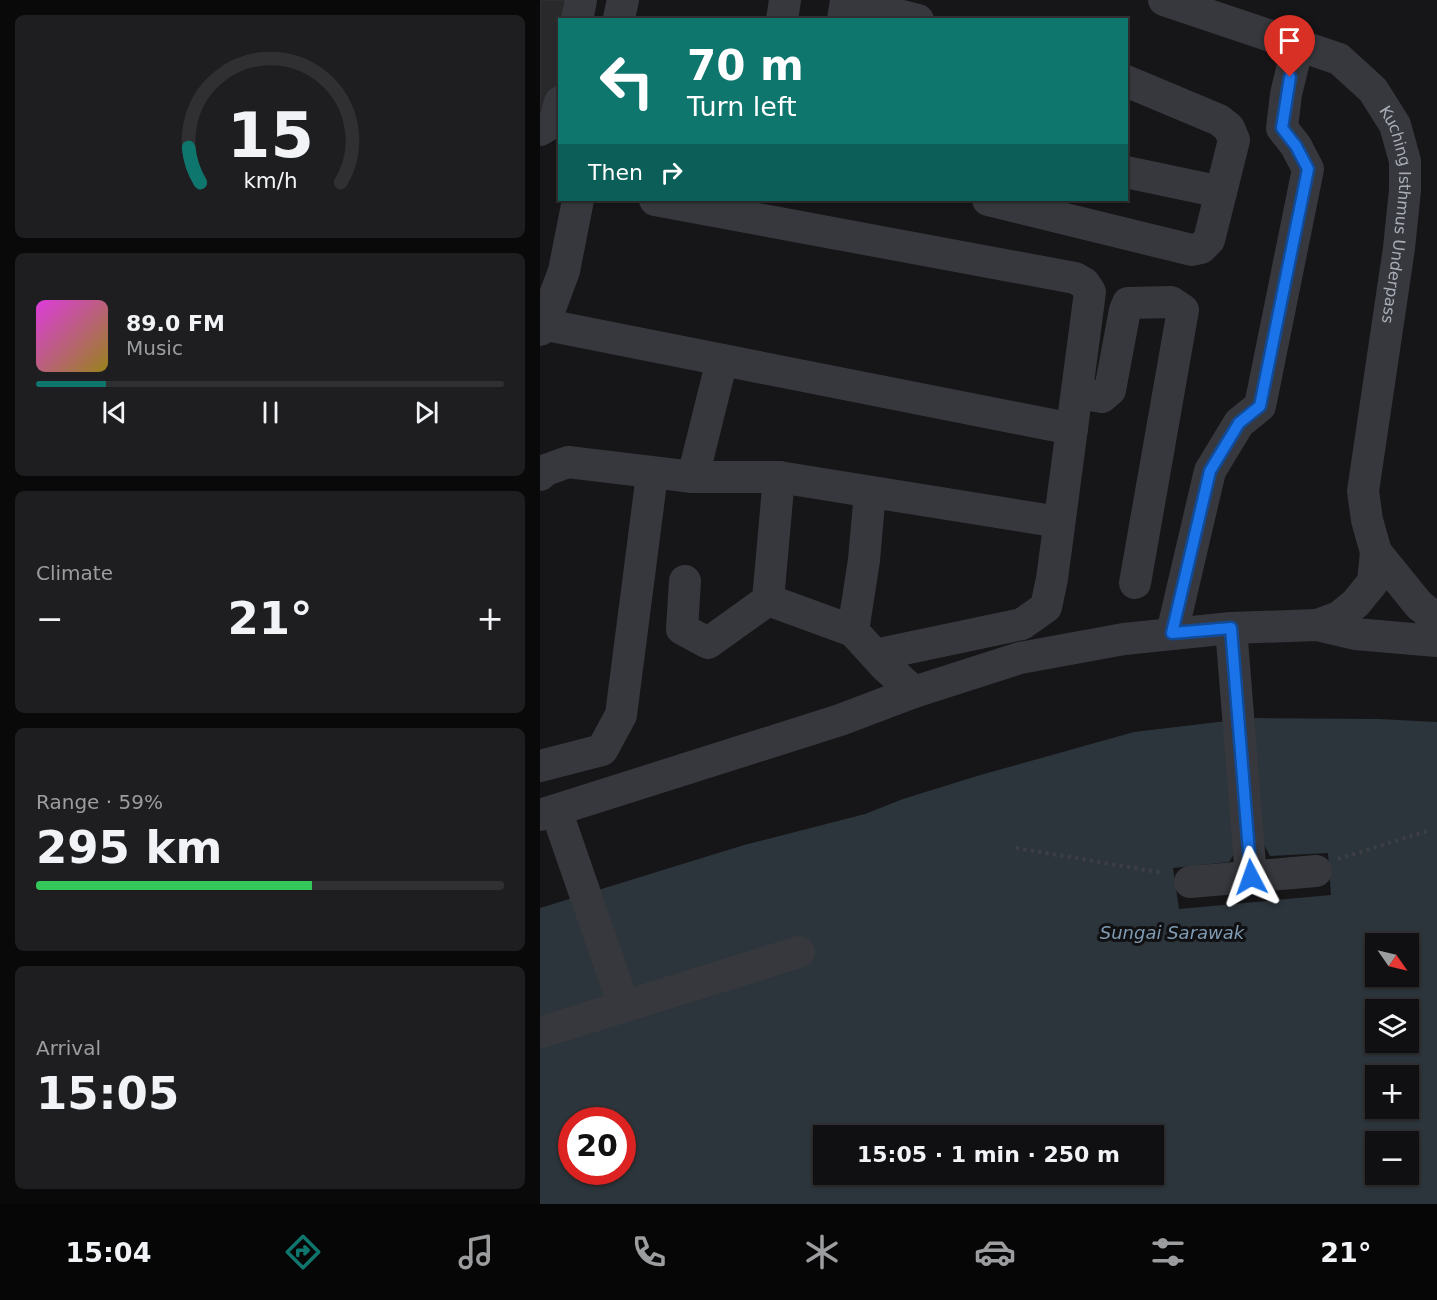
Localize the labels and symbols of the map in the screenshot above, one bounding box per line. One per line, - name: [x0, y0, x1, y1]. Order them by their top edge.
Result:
- pin: [1264, 15, 1315, 77]
- street label: Kuching Isthmus Underpass: [1376, 102, 1415, 325]
- position arrow: [1219, 845, 1283, 909]
- water label: Sungai Sarawak: [1100, 922, 1246, 943]
- north arrow: [1365, 933, 1419, 987]
- speed limit sign: 20: [558, 1107, 636, 1185]

